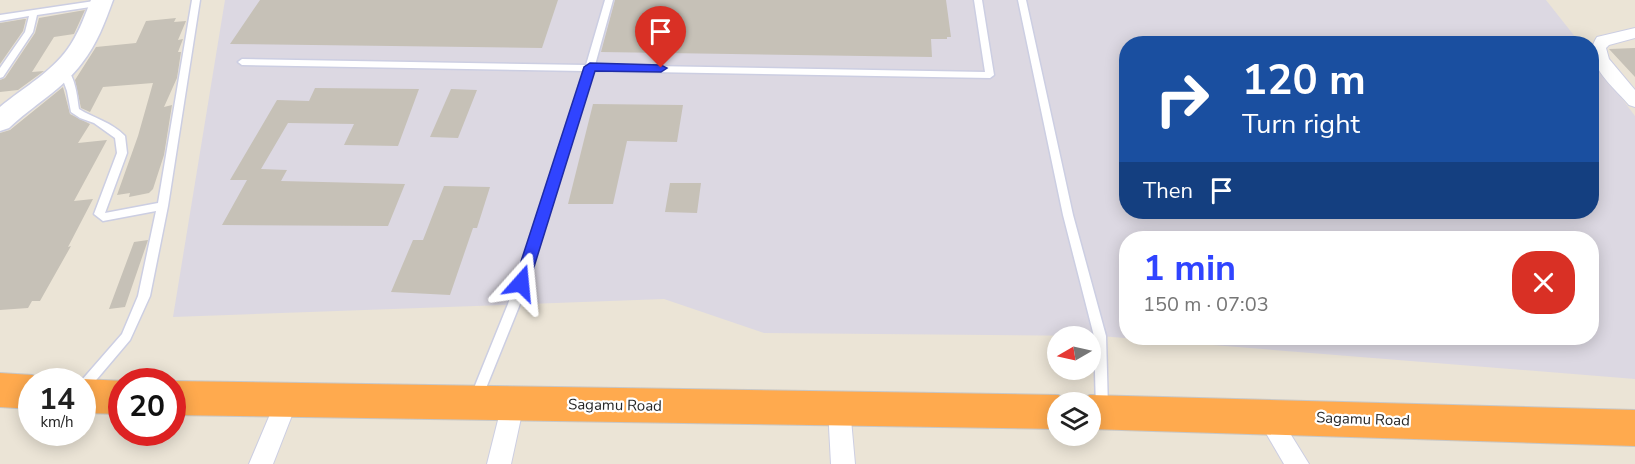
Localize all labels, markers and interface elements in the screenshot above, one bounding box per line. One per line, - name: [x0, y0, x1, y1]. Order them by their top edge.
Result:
- pin: [635, 6, 686, 68]
- icon: arrive: [644, 15, 677, 48]
- text: 120 m: [1242, 52, 1366, 109]
- icon: right: [1143, 60, 1221, 138]
- text: Turn right: [1242, 106, 1360, 143]
- icon: arrive: [1205, 174, 1238, 207]
- text: Then: [1143, 176, 1193, 206]
- text: 1 min: [1143, 244, 1236, 293]
- position arrow: [489, 251, 553, 315]
- button: close: [1512, 251, 1575, 314]
- text: 150 m · 07:03: [1143, 291, 1269, 318]
- north arrow: [1047, 326, 1101, 380]
- map controls: [1047, 326, 1101, 446]
- speed limit sign: 20: [108, 368, 186, 446]
- text: 14: [39, 379, 75, 420]
- button: layers: [1047, 392, 1101, 446]
- street label: Sagamu Road: [568, 394, 662, 416]
- street label: Sagamu Road: [1316, 407, 1410, 431]
- text: km/h: [40, 412, 74, 432]

